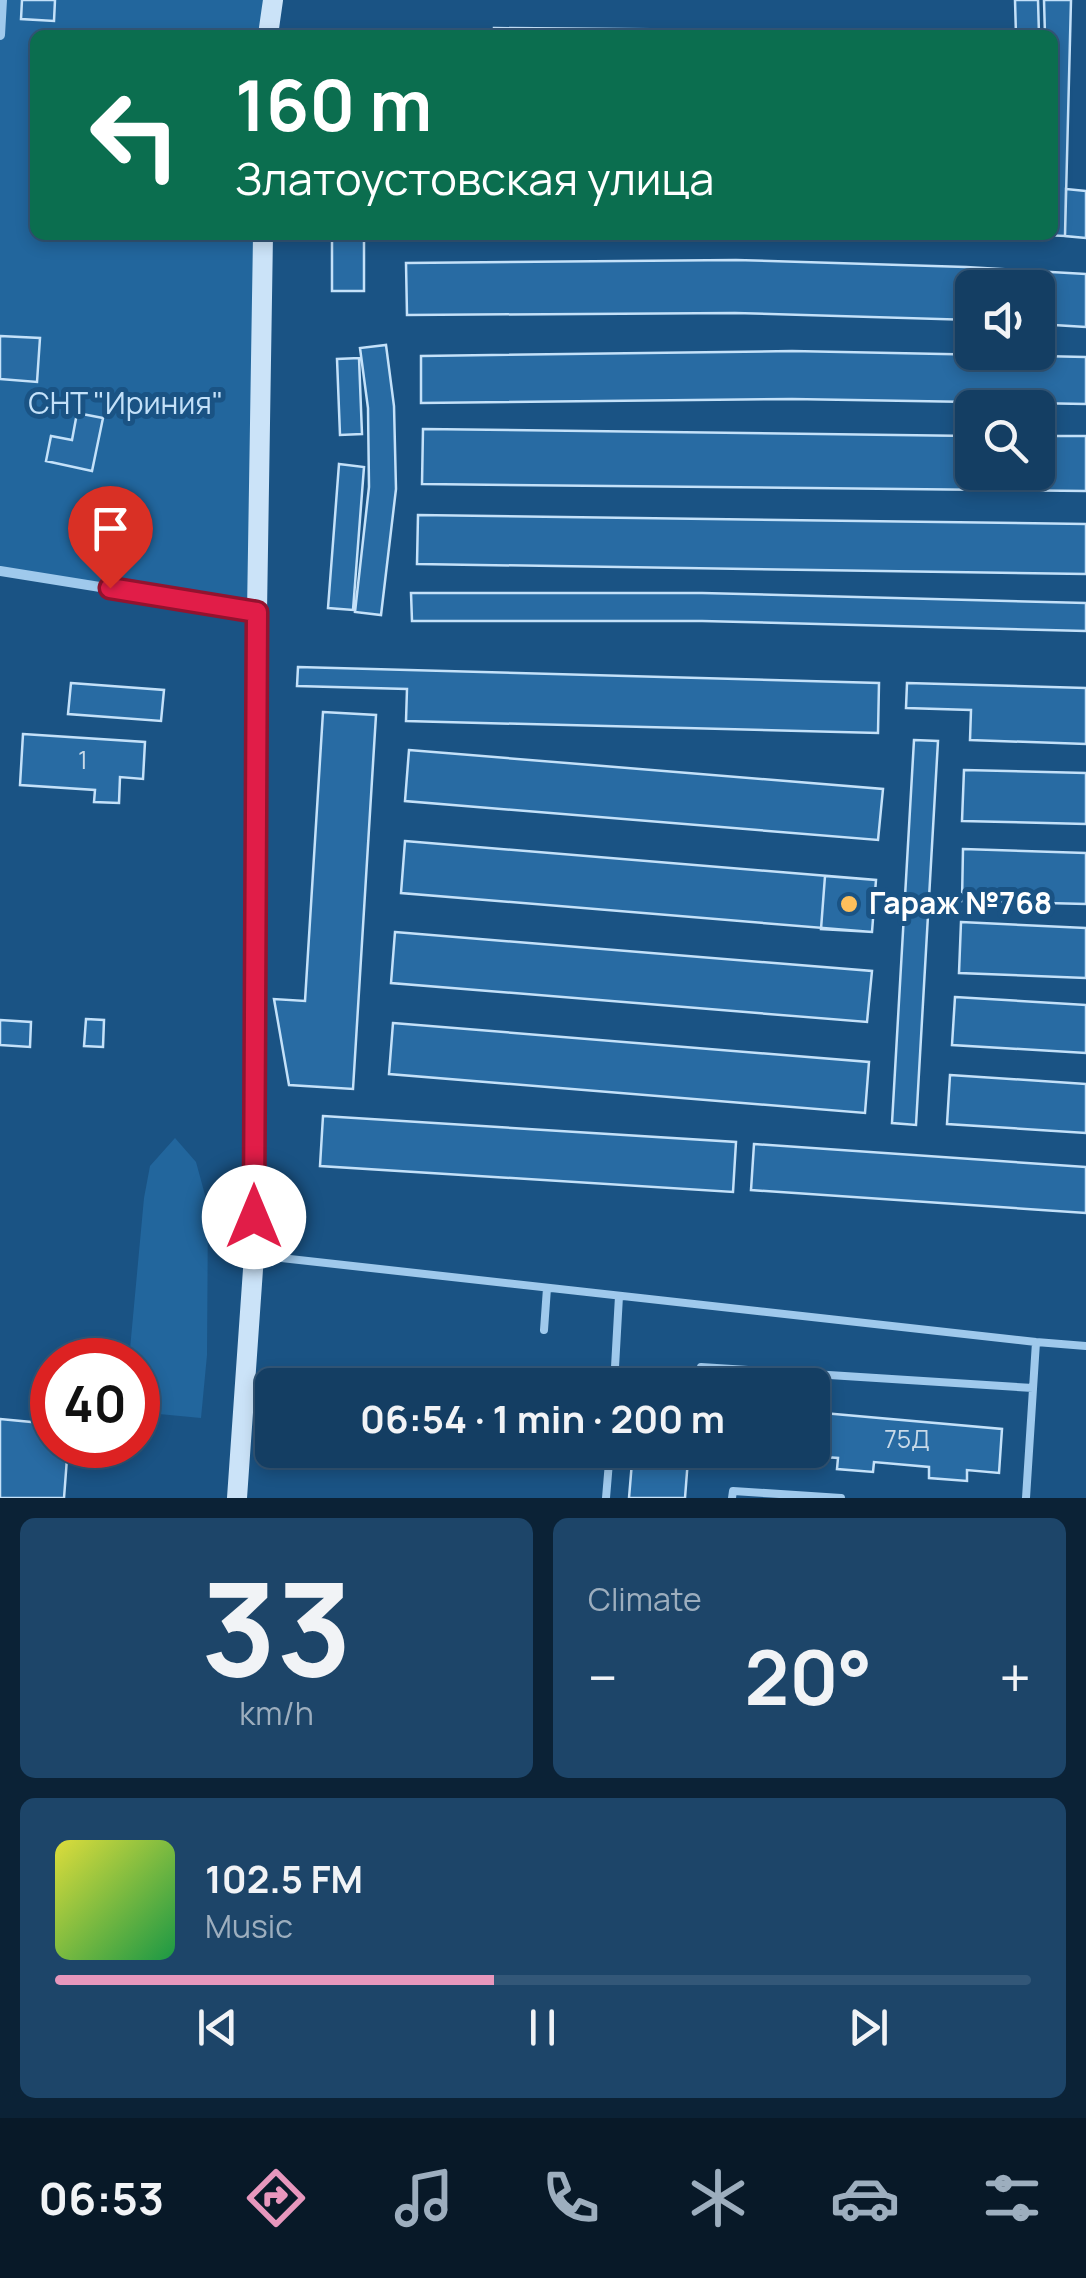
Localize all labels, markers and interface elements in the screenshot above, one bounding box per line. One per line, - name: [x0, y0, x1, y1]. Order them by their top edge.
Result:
- text: 160 m: [235, 56, 432, 152]
- icon: left: [70, 70, 200, 200]
- text: Златоустовская улица: [235, 147, 714, 209]
- map controls: [955, 270, 1055, 490]
- button: sound: [955, 270, 1055, 370]
- park label: СНТ "Ириния": [28, 382, 224, 423]
- button: search: [955, 390, 1055, 490]
- pin: [68, 486, 153, 589]
- icon: arrive: [83, 501, 138, 556]
- house number: 1: [78, 742, 88, 777]
- place label: Гараж №768: [869, 882, 1052, 923]
- marker: Гараж №768: [838, 893, 860, 915]
- position arrow: [202, 1165, 306, 1269]
- speed limit sign: 40: [30, 1338, 160, 1468]
- text: 06:54 · 1 min · 200 m: [360, 1392, 725, 1444]
- house number: 75Д: [884, 1421, 930, 1456]
- text: 33: [201, 1537, 352, 1715]
- text: Climate: [588, 1577, 702, 1621]
- text: 20°: [745, 1625, 872, 1728]
- text: −: [588, 1639, 618, 1715]
- text: +: [999, 1639, 1031, 1715]
- text: km/h: [239, 1691, 314, 1735]
- text: 102.5 FM: [205, 1852, 363, 1904]
- text: Music: [205, 1904, 293, 1948]
- icon: previous: [190, 2000, 245, 2055]
- icon: pause: [515, 2000, 570, 2055]
- icon: next: [841, 2000, 896, 2055]
- icon: directions: [241, 2163, 311, 2233]
- icon: music: [389, 2163, 459, 2233]
- icon: phone: [536, 2163, 606, 2233]
- icon: climate: [683, 2163, 753, 2233]
- icon: car: [830, 2163, 900, 2233]
- icon: filters: [977, 2163, 1047, 2233]
- text: 06:53: [39, 2167, 164, 2229]

